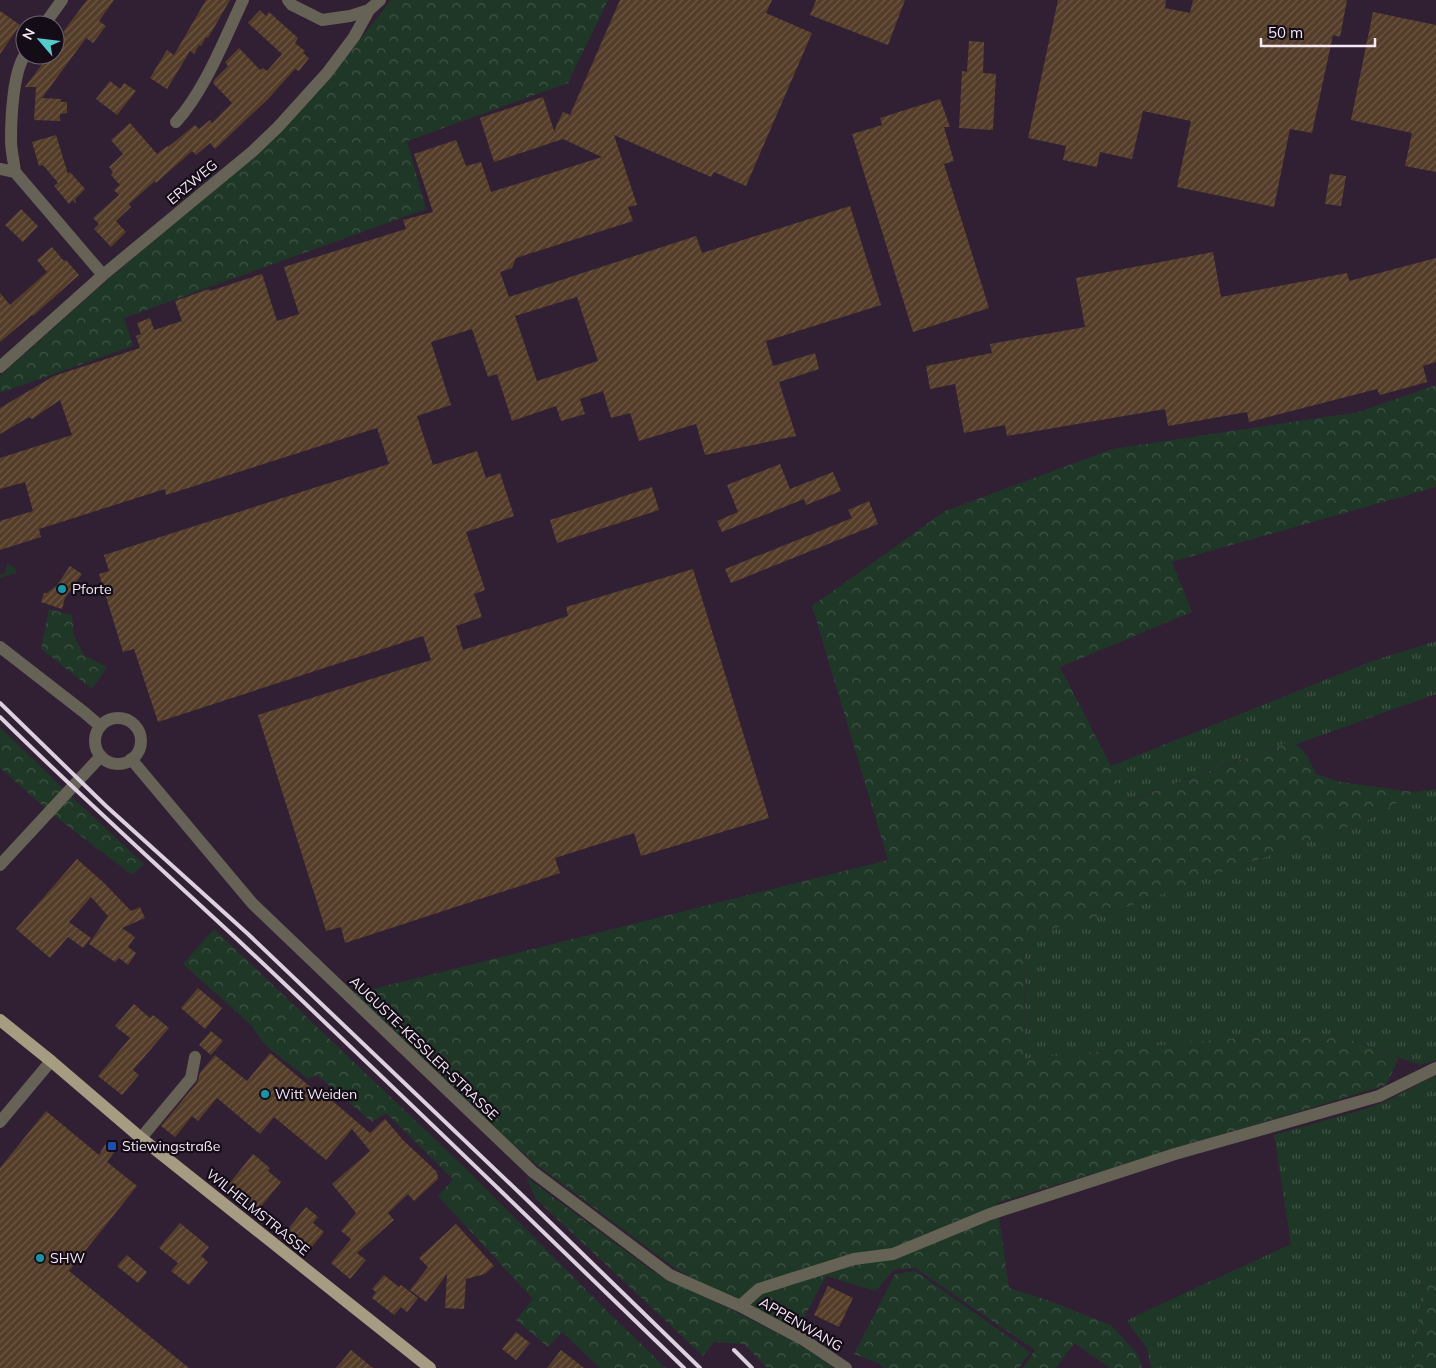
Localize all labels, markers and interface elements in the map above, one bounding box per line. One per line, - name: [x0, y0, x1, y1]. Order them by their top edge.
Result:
- north arrow: [15, 15, 65, 65]
- scale bar: [1261, 15, 1375, 47]
- text: 50 m: [1268, 23, 1303, 42]
- text: N: [18, 25, 39, 43]
- street label: ERZWEG: [163, 156, 221, 208]
- place label: Pforte: [72, 580, 112, 598]
- marker: Pforte: [56, 583, 68, 595]
- street label: AUGUSTE-KESSLER-STRASSE: [346, 972, 502, 1124]
- place label: Witt Weiden: [275, 1085, 357, 1103]
- marker: Witt Weiden: [259, 1088, 271, 1100]
- place label: Stiewingstraße: [122, 1137, 220, 1155]
- marker: Stiewingstraße: [106, 1140, 118, 1152]
- street label: WILHELMSTRASSE: [203, 1165, 313, 1259]
- place label: SHW: [50, 1249, 85, 1267]
- marker: SHW: [34, 1252, 46, 1264]
- street label: APPENWANG: [756, 1293, 846, 1355]

